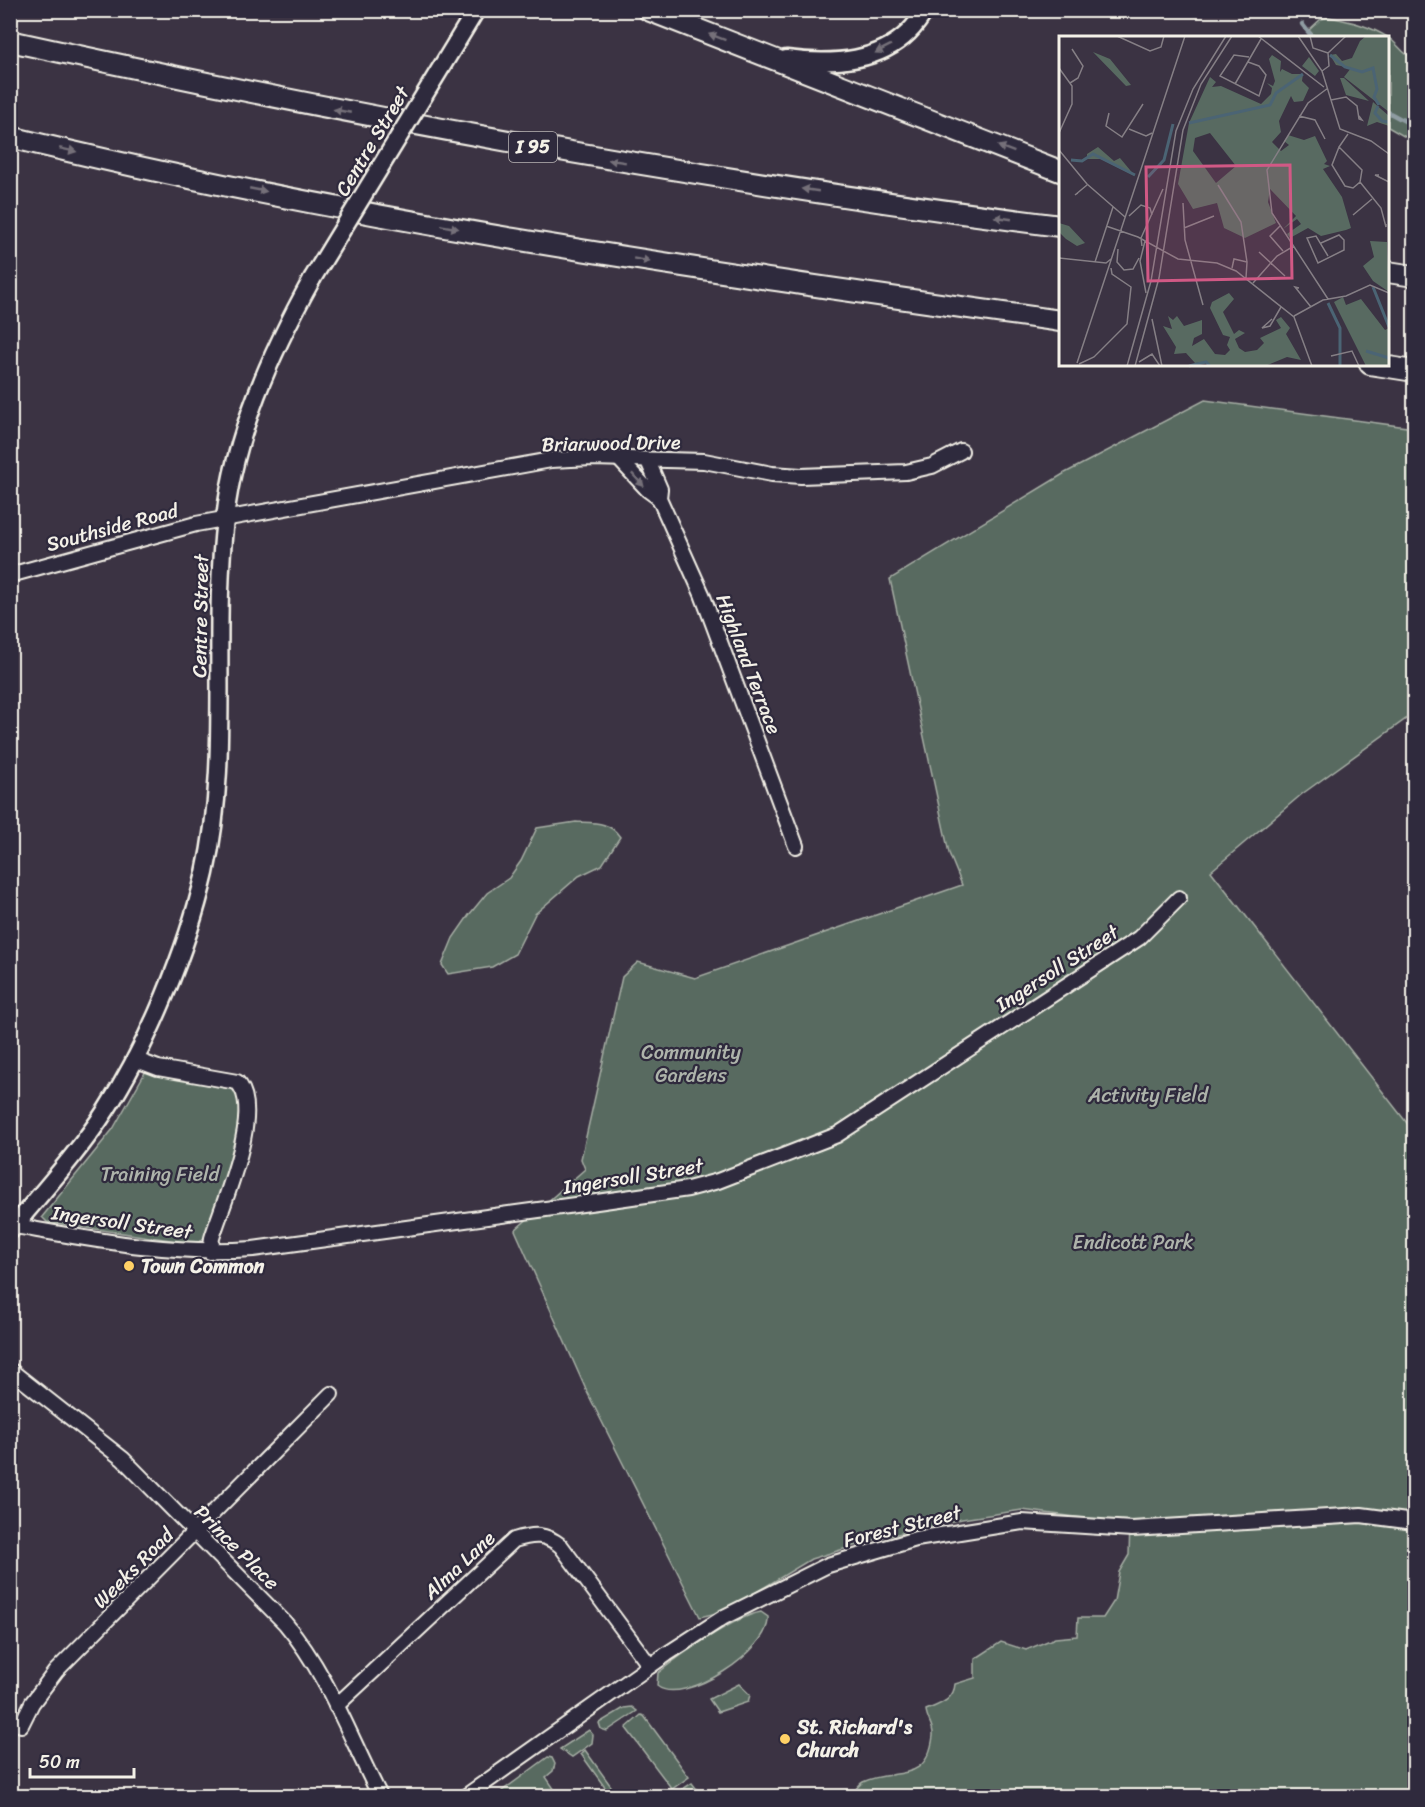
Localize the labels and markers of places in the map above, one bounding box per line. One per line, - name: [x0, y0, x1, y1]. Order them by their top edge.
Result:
- place label: Town Common: [141, 1249, 265, 1284]
- marker: Town Common: [122, 1259, 136, 1273]
- place label: St. Richard's Church: [796, 1710, 913, 1768]
- marker: St. Richard's Church: [778, 1732, 792, 1746]

